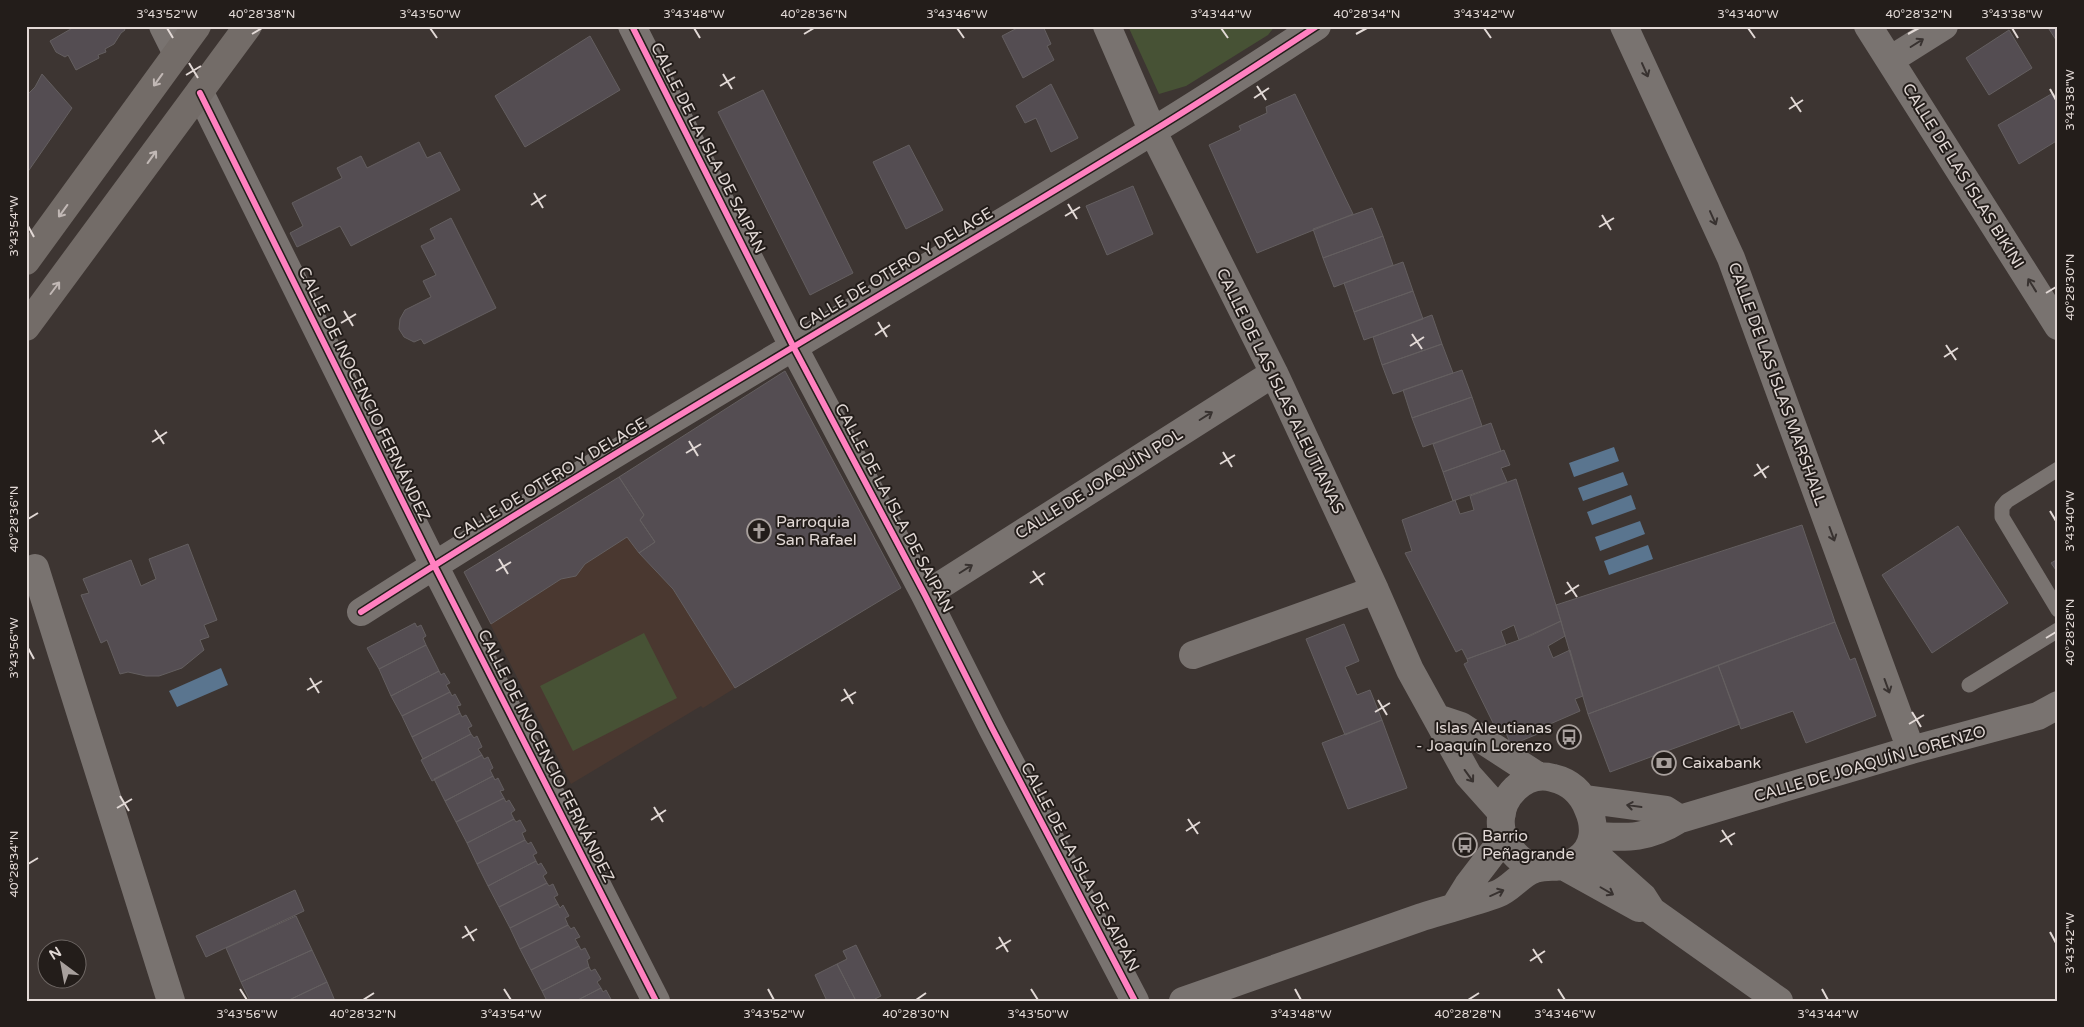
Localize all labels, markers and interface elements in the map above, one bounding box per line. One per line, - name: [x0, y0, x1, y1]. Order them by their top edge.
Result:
- text: 3°43'52"W: [136, 7, 198, 21]
- text: 40°28'38"N: [229, 7, 296, 21]
- text: 3°43'50"W: [399, 7, 461, 21]
- text: 3°43'48"W: [663, 7, 725, 21]
- text: 40°28'36"N: [781, 7, 848, 21]
- text: 3°43'46"W: [926, 7, 988, 21]
- text: 3°43'44"W: [1190, 7, 1252, 21]
- text: 40°28'34"N: [1334, 7, 1401, 21]
- text: 3°43'42"W: [1453, 7, 1515, 21]
- text: 3°43'40"W: [1717, 7, 1779, 21]
- text: 40°28'32"N: [1886, 7, 1953, 21]
- text: 3°43'38"W: [1981, 7, 2043, 21]
- one-way arrow: [1909, 38, 1923, 48]
- street label: CALLE DE LA ISLA DE SAIPÁN: [646, 39, 770, 257]
- one-way arrow: [1641, 62, 1651, 77]
- text: 3°43'38"W: [2063, 69, 2077, 131]
- one-way arrow: [153, 73, 163, 87]
- street label: CALLE DE LAS ISLAS BIKINI: [1898, 80, 2028, 272]
- one-way arrow: [147, 150, 157, 164]
- text: 3°43'54"W: [7, 195, 21, 257]
- street label: CALLE DE OTERO Y DELAGE: [795, 203, 997, 335]
- one-way arrow: [57, 204, 68, 217]
- one-way arrow: [1708, 210, 1718, 225]
- text: 40°28'30"N: [2063, 254, 2077, 321]
- street label: CALLE DE LAS ISLAS MARSHALL: [1724, 260, 1830, 508]
- street label: CALLE DE INOCENCIO FERNÁNDEZ: [293, 263, 435, 525]
- street label: CALLE DE LAS ISLAS ALEUTIANAS: [1212, 265, 1348, 517]
- one-way arrow: [2026, 278, 2037, 292]
- one-way arrow: [50, 282, 61, 295]
- street label: CALLE DE LA ISLA DE SAIPÁN: [830, 400, 958, 616]
- one-way arrow: [1199, 411, 1213, 421]
- street label: CALLE DE OTERO Y DELAGE: [449, 413, 651, 545]
- street label: CALLE DE JOAQUÍN POL: [1012, 424, 1186, 544]
- text: 40°28'36"N: [7, 486, 21, 553]
- text: 3°43'40"W: [2063, 490, 2077, 552]
- place label: Parroquia San Rafael: [776, 512, 857, 550]
- church icon: Parroquia San Rafael: [746, 518, 772, 544]
- one-way arrow: [1828, 526, 1837, 541]
- one-way arrow: [958, 564, 972, 574]
- text: 40°28'28"N: [2063, 599, 2077, 666]
- text: 3°43'56"W: [7, 617, 21, 679]
- street label: CALLE DE INOCENCIO FERNÁNDEZ: [473, 626, 619, 886]
- one-way arrow: [1883, 678, 1892, 694]
- place label: Islas Aleutianas - Joaquín Lorenzo: [1416, 718, 1552, 756]
- street label: CALLE DE JOAQUÍN LORENZO: [1752, 721, 1988, 807]
- bus stop icon: Islas Aleutianas - Joaquín Lorenzo: [1556, 724, 1582, 750]
- bank icon: Caixabank: [1651, 750, 1677, 776]
- place label: Caixabank: [1682, 753, 1762, 773]
- street label: CALLE DE LA ISLA DE SAIPÁN: [1016, 759, 1144, 975]
- one-way arrow: [1463, 769, 1474, 782]
- one-way arrow: [1627, 801, 1643, 811]
- place label: Barrio Peñagrande: [1482, 826, 1574, 864]
- text: 40°28'34"N: [7, 831, 21, 898]
- bus stop icon: Barrio Peñagrande: [1452, 832, 1478, 858]
- one-way arrow: [1489, 887, 1504, 897]
- one-way arrow: [1599, 887, 1613, 897]
- text: 3°43'42"W: [2063, 912, 2077, 974]
- north arrow: [38, 940, 88, 990]
- text: N: [46, 943, 65, 964]
- text: 3°43'56"W: [216, 1007, 278, 1021]
- text: 40°28'32"N: [330, 1007, 397, 1021]
- text: 3°43'54"W: [480, 1007, 542, 1021]
- text: 3°43'52"W: [743, 1007, 805, 1021]
- text: 40°28'30"N: [883, 1007, 950, 1021]
- text: 3°43'50"W: [1007, 1007, 1069, 1021]
- text: 3°43'48"W: [1270, 1007, 1332, 1021]
- text: 40°28'28"N: [1435, 1007, 1502, 1021]
- text: 3°43'46"W: [1534, 1007, 1596, 1021]
- text: 3°43'44"W: [1797, 1007, 1859, 1021]

